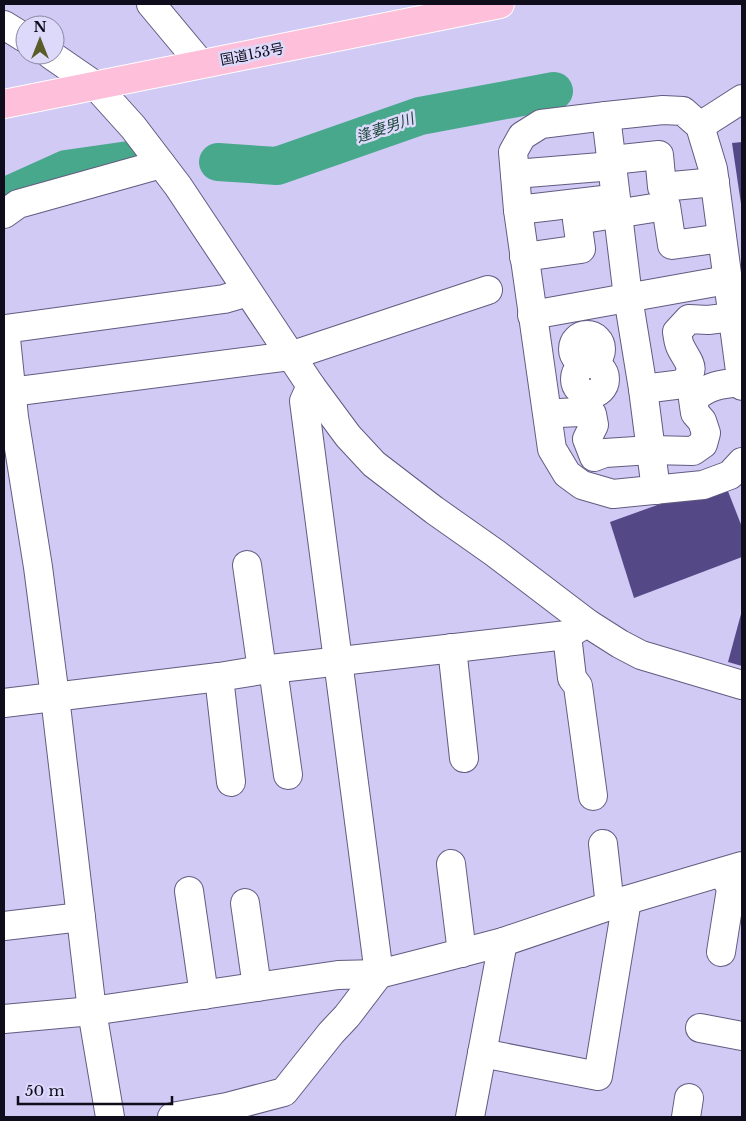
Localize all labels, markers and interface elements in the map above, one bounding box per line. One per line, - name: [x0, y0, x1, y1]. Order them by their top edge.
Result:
- north arrow: [15, 15, 65, 65]
- text: N: [33, 18, 47, 36]
- street label: 国道153号: [218, 39, 286, 69]
- water label: 逢妻男川: [353, 108, 418, 146]
- scale bar: [18, 1074, 171, 1106]
- text: 50 m: [25, 1081, 65, 1100]

